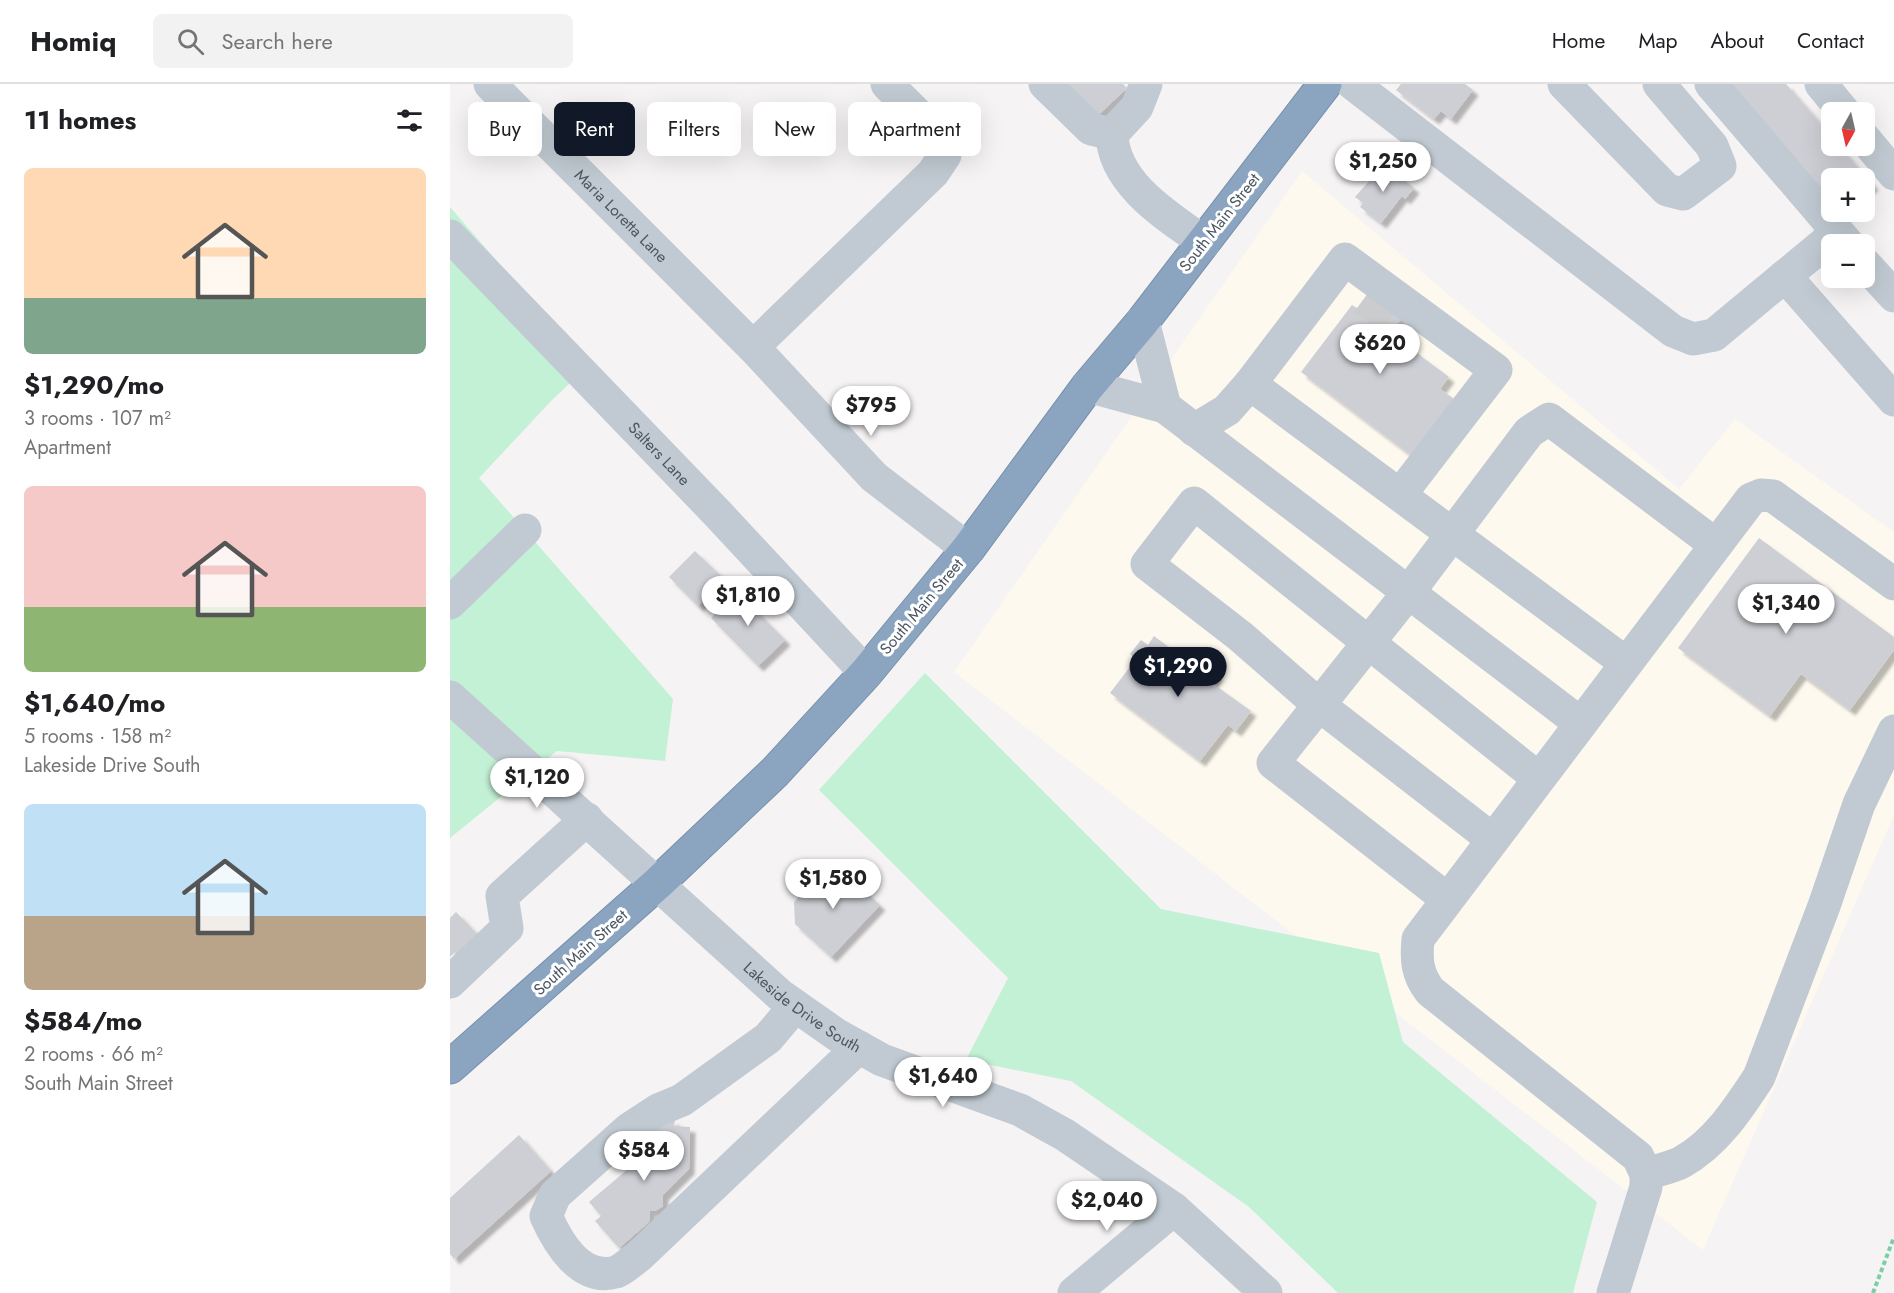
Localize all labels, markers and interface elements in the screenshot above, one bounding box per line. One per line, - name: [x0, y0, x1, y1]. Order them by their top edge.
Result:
- search box: [153, 14, 573, 68]
- text: Homiq: [30, 21, 117, 62]
- icon: search: [174, 25, 207, 58]
- text: Search here: [222, 25, 333, 57]
- text: Home: [1552, 26, 1605, 56]
- text: Map: [1638, 26, 1678, 56]
- text: About: [1711, 26, 1764, 56]
- text: Contact: [1797, 26, 1864, 56]
- text: 11 homes: [24, 101, 136, 139]
- chip: Buy: [468, 102, 542, 156]
- chip: Rent: [554, 102, 635, 156]
- chip: Filters: [647, 102, 741, 156]
- chip: New: [753, 102, 836, 156]
- chip: Apartment: [848, 102, 981, 156]
- north arrow: [1821, 102, 1875, 156]
- map controls: [1821, 102, 1875, 288]
- icon: filters: [393, 104, 426, 137]
- pin: $1,250: [1334, 142, 1432, 193]
- text: $1,250: [1349, 147, 1417, 176]
- street label: Maria Loretta Lane: [569, 164, 673, 268]
- street label: South Main Street: [1174, 168, 1265, 276]
- button: +: [1821, 168, 1875, 222]
- icon: home: [171, 207, 279, 315]
- button: −: [1821, 234, 1875, 288]
- pin: $620: [1344, 324, 1416, 375]
- text: $620: [1354, 329, 1406, 358]
- text: $1,290/mo: [24, 366, 164, 404]
- pin: $795: [835, 386, 907, 437]
- text: $795: [846, 391, 896, 420]
- text: 3 rooms · 107 m²: [24, 404, 171, 433]
- street label: Salters Lane: [623, 417, 695, 491]
- text: Apartment: [24, 433, 111, 462]
- icon: home: [171, 525, 279, 633]
- street label: South Main Street: [874, 553, 969, 659]
- pin: $1,810: [699, 576, 797, 627]
- text: $1,810: [715, 581, 781, 610]
- pin: $1,340: [1737, 584, 1835, 635]
- text: $1,340: [1752, 589, 1820, 618]
- pin: $1,290: [1129, 647, 1227, 698]
- text: $1,290: [1144, 652, 1212, 681]
- text: $1,640/mo: [24, 684, 165, 722]
- text: 5 rooms · 158 m²: [24, 722, 171, 751]
- text: Lakeside Drive South: [24, 751, 201, 780]
- pin: $1,120: [488, 758, 586, 809]
- text: $1,120: [504, 763, 570, 792]
- icon: home: [171, 843, 279, 951]
- pin: $1,580: [784, 859, 882, 910]
- text: $1,580: [799, 864, 867, 893]
- street label: South Main Street: [528, 904, 632, 1001]
- street label: Lakeside Drive South: [738, 956, 865, 1058]
- text: $584/mo: [24, 1002, 142, 1040]
- text: 2 rooms · 66 m²: [24, 1040, 163, 1069]
- pin: $1,640: [894, 1057, 992, 1108]
- text: $1,640: [908, 1062, 978, 1091]
- text: South Main Street: [24, 1069, 173, 1098]
- pin: $584: [608, 1131, 680, 1182]
- text: $584: [618, 1136, 670, 1165]
- pin: $2,040: [1058, 1181, 1156, 1232]
- text: $2,040: [1071, 1186, 1143, 1215]

